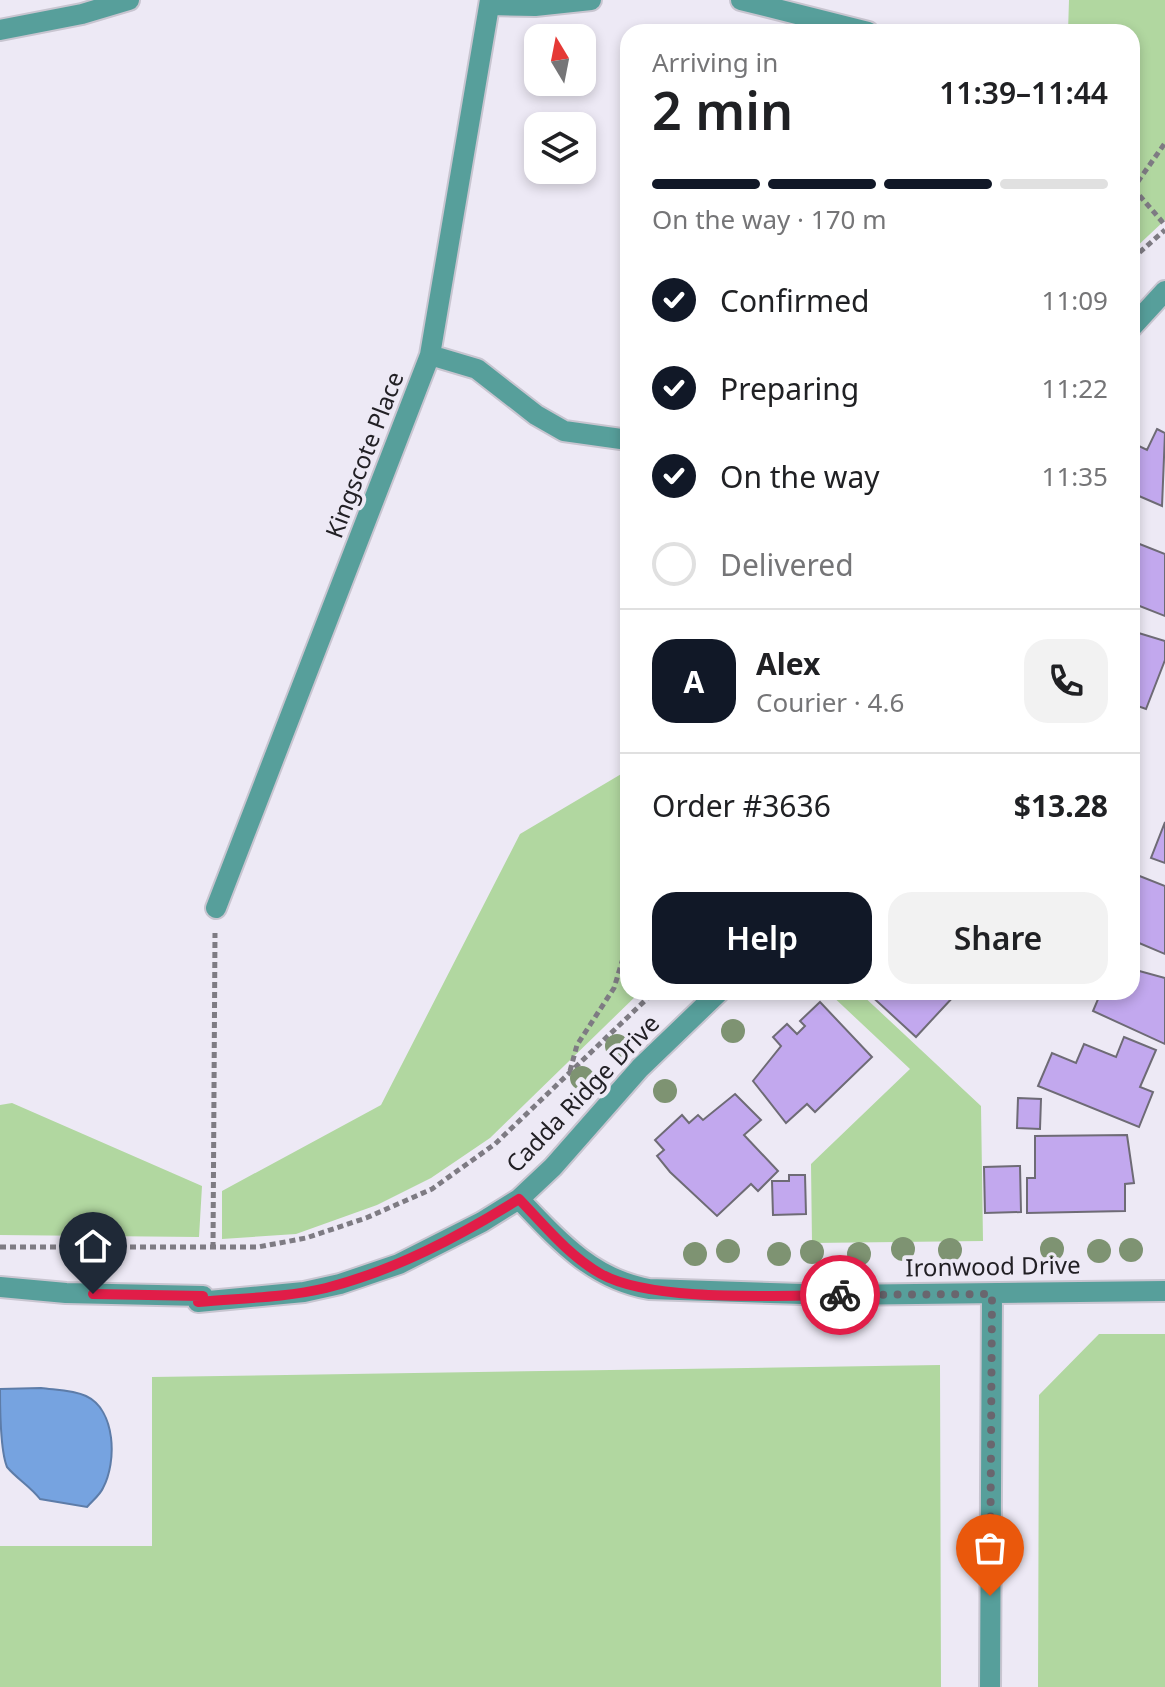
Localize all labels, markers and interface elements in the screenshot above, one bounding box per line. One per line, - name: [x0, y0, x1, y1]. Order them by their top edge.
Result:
- north arrow: [524, 24, 596, 96]
- map controls: [524, 24, 596, 184]
- text: Arriving in: [652, 44, 778, 80]
- text: 11:39–11:44: [939, 72, 1108, 113]
- text: 2 min: [652, 74, 793, 145]
- button: layers: [524, 112, 596, 184]
- text: On the way · 170 m: [652, 201, 886, 237]
- icon: check: [652, 278, 696, 322]
- text: Confirmed: [720, 280, 870, 321]
- text: 11:09: [1042, 282, 1108, 318]
- street label: Kingscote Place: [317, 366, 411, 542]
- icon: check: [652, 366, 696, 410]
- text: Preparing: [720, 368, 859, 409]
- text: 11:22: [1042, 370, 1108, 406]
- icon: check: [652, 454, 696, 498]
- text: On the way: [720, 456, 880, 497]
- text: 11:35: [1042, 458, 1108, 494]
- text: Delivered: [720, 544, 854, 585]
- button: phone: [1024, 639, 1108, 723]
- text: Alex: [756, 643, 820, 684]
- text: A: [684, 661, 704, 702]
- text: Courier · 4.6: [756, 684, 904, 720]
- text: Order #3636: [652, 785, 831, 826]
- text: $13.28: [1014, 785, 1108, 826]
- button: Help: [652, 892, 872, 984]
- button: Share: [888, 892, 1108, 984]
- street label: Cadda Ridge Drive: [498, 1007, 666, 1179]
- pin: [59, 1212, 127, 1294]
- icon: home: [71, 1224, 115, 1268]
- street label: Ironwood Drive: [905, 1247, 1081, 1284]
- courier: [800, 1255, 880, 1335]
- icon: bike: [818, 1273, 862, 1317]
- pin: [956, 1514, 1024, 1596]
- icon: bag: [968, 1526, 1012, 1570]

